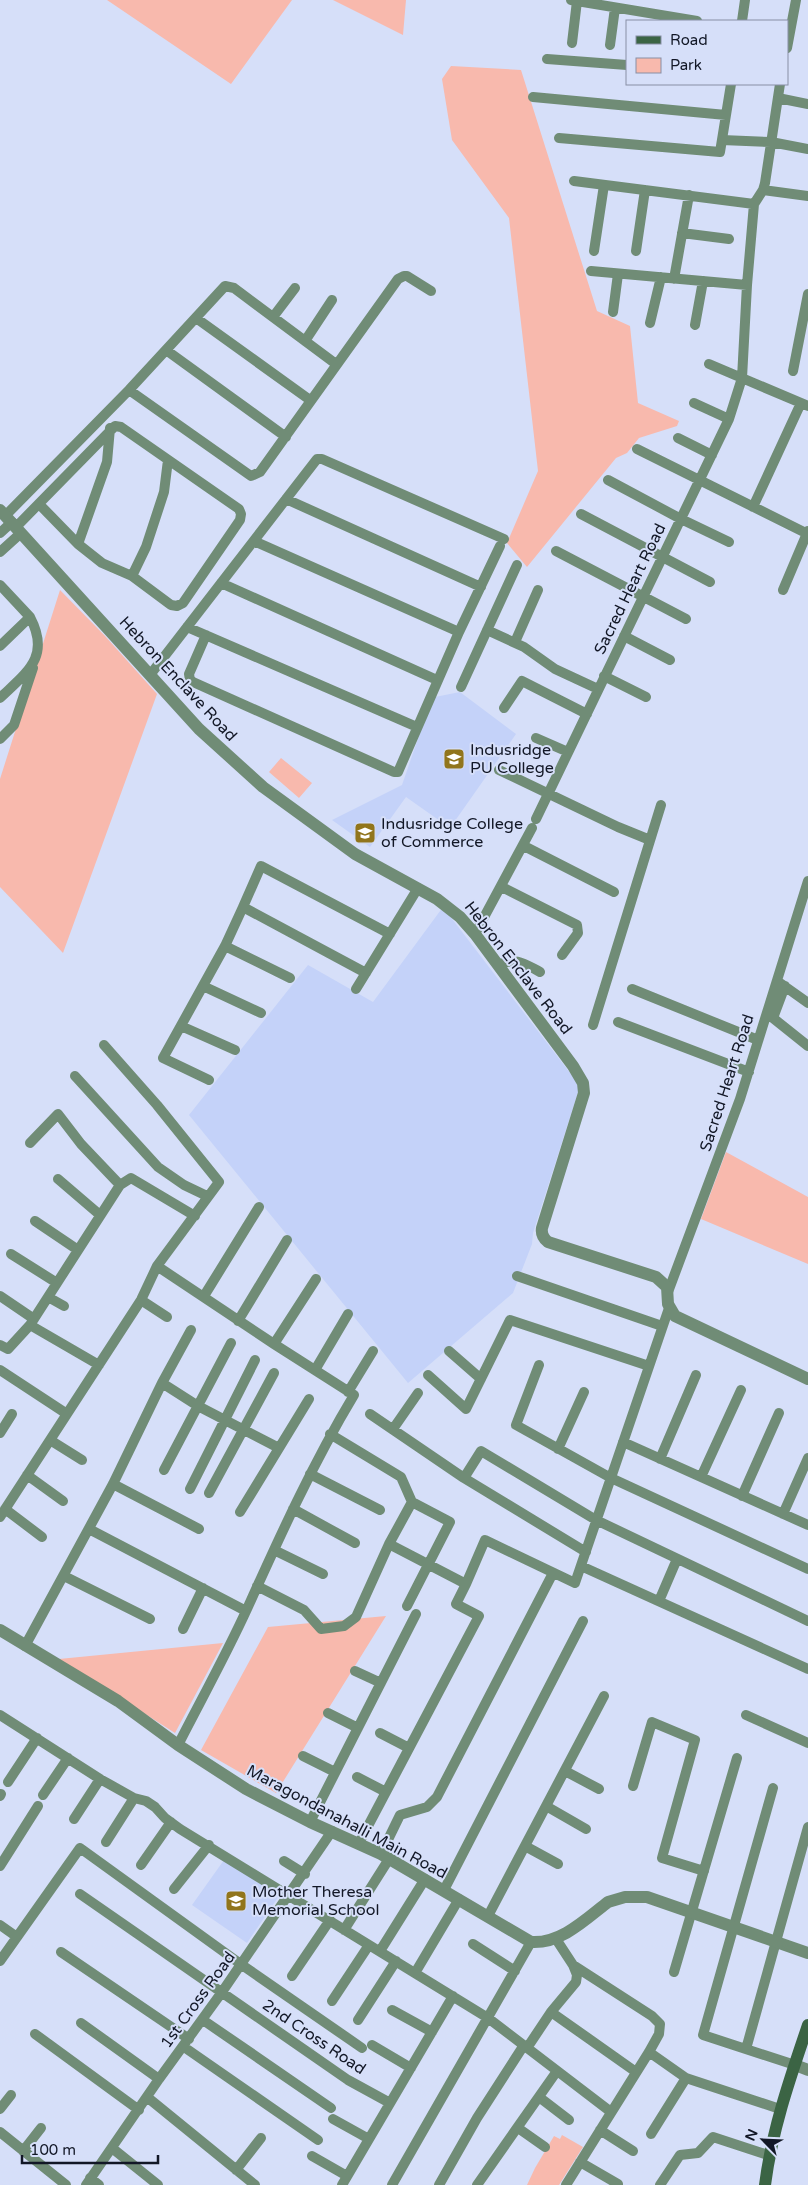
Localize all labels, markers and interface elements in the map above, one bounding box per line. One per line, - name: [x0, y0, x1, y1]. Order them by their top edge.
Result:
- legend: [626, 20, 788, 85]
- text: Road: [670, 31, 708, 49]
- text: Park: [670, 56, 702, 74]
- street label: Sacred Heart Road: [590, 520, 670, 658]
- street label: Hebron Enclave Road: [115, 612, 241, 746]
- place label: Indusridge PU College: [470, 740, 554, 778]
- school or university icon: Indusridge PU College: [442, 747, 466, 771]
- place label: Indusridge College of Commerce: [381, 814, 523, 852]
- school or university icon: Indusridge College of Commerce: [353, 821, 377, 845]
- street label: Hebron Enclave Road: [460, 897, 576, 1039]
- street label: Sacred Heart Road: [695, 1012, 759, 1154]
- street label: Maragondanahalli Main Road: [243, 1761, 451, 1883]
- place label: Mother Theresa Memorial School: [252, 1882, 380, 1920]
- school or university icon: Mother Theresa Memorial School: [224, 1889, 248, 1913]
- street label: 1st Cross Road: [156, 1948, 240, 2052]
- street label: 2nd Cross Road: [258, 1995, 370, 2079]
- north arrow: [738, 2115, 788, 2165]
- text: N: [742, 2126, 762, 2144]
- scale bar: [22, 2132, 159, 2164]
- text: 100 m: [30, 2141, 76, 2159]

